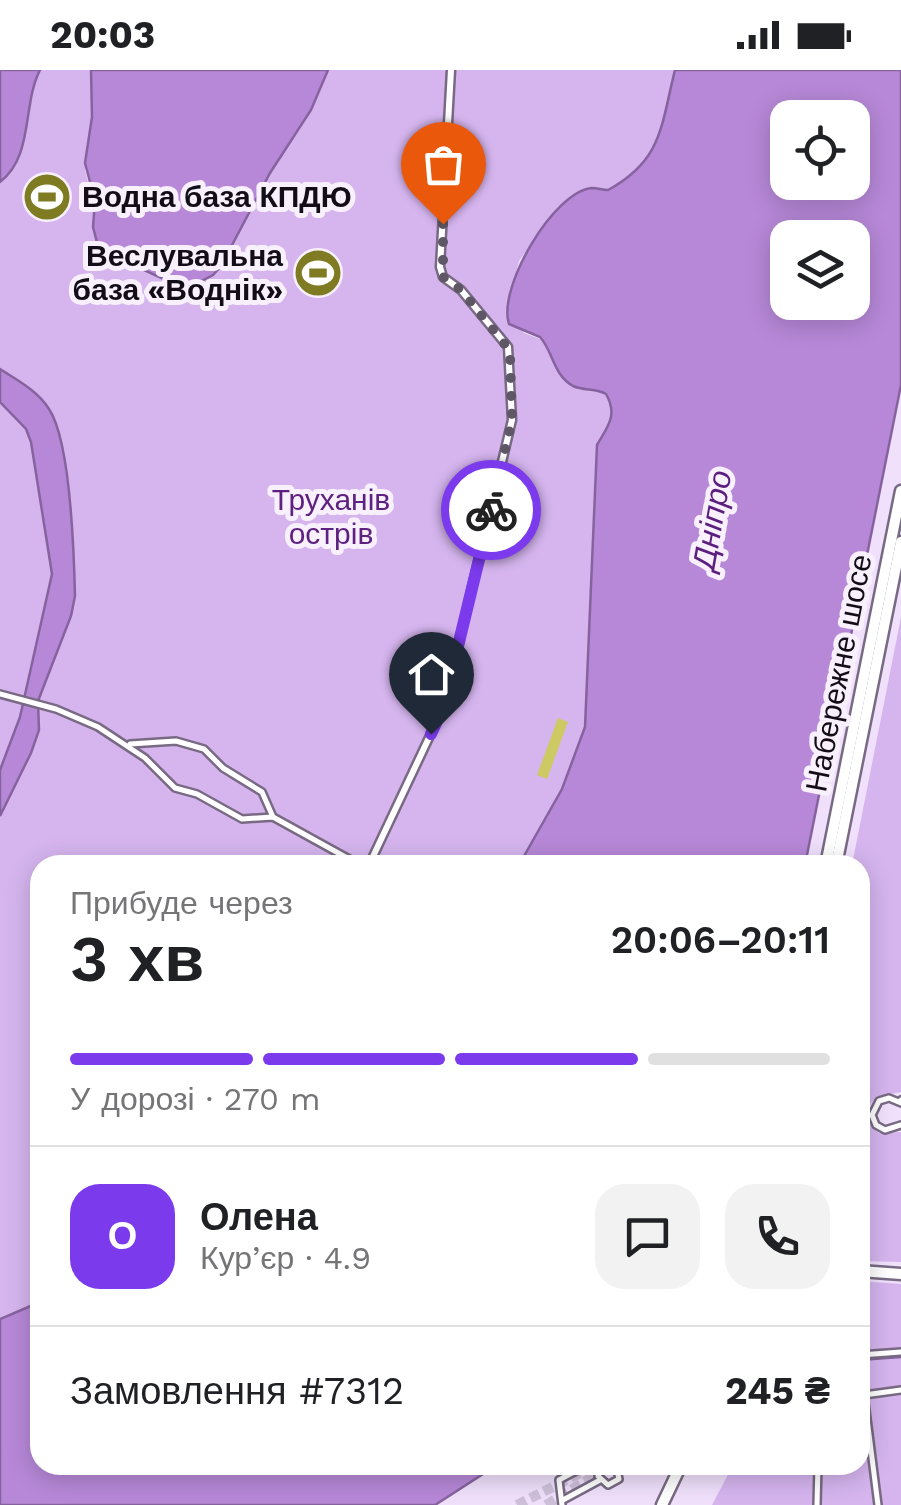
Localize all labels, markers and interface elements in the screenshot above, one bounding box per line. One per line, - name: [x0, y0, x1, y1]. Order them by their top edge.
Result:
- text: 20:03: [50, 13, 155, 57]
- map controls: [770, 100, 870, 320]
- button: locate: [770, 100, 870, 200]
- pin: [401, 122, 486, 225]
- icon: bag: [416, 137, 471, 192]
- sports icon: Водна база КПДЮ: [21, 171, 73, 223]
- place label: Водна база КПДЮ: [82, 179, 352, 214]
- button: layers: [770, 220, 870, 320]
- place label: Веслувальна база «Воднік»: [72, 238, 283, 307]
- sports icon: Веслувальна база «Воднік»: [292, 247, 344, 299]
- courier: [441, 460, 541, 560]
- water label: Дніпро: [684, 467, 739, 576]
- park label: Труханів острів: [272, 482, 390, 551]
- icon: bike: [464, 483, 519, 538]
- street label: Набережне шосе: [798, 551, 879, 794]
- pin: [389, 632, 474, 735]
- icon: home: [404, 647, 459, 702]
- text: Прибуде через: [70, 884, 293, 922]
- text: 20:06–20:11: [611, 918, 830, 962]
- text: 3 хв: [70, 921, 204, 997]
- text: У дорозі · 270 m: [70, 1080, 320, 1118]
- button: chat: [595, 1184, 700, 1289]
- button: phone: [725, 1184, 830, 1289]
- text: Олена: [200, 1195, 318, 1239]
- text: О: [108, 1214, 137, 1258]
- text: Кур’єр · 4.9: [200, 1239, 371, 1277]
- text: Замовлення #7312: [70, 1369, 404, 1413]
- text: 245 ₴: [725, 1369, 830, 1413]

